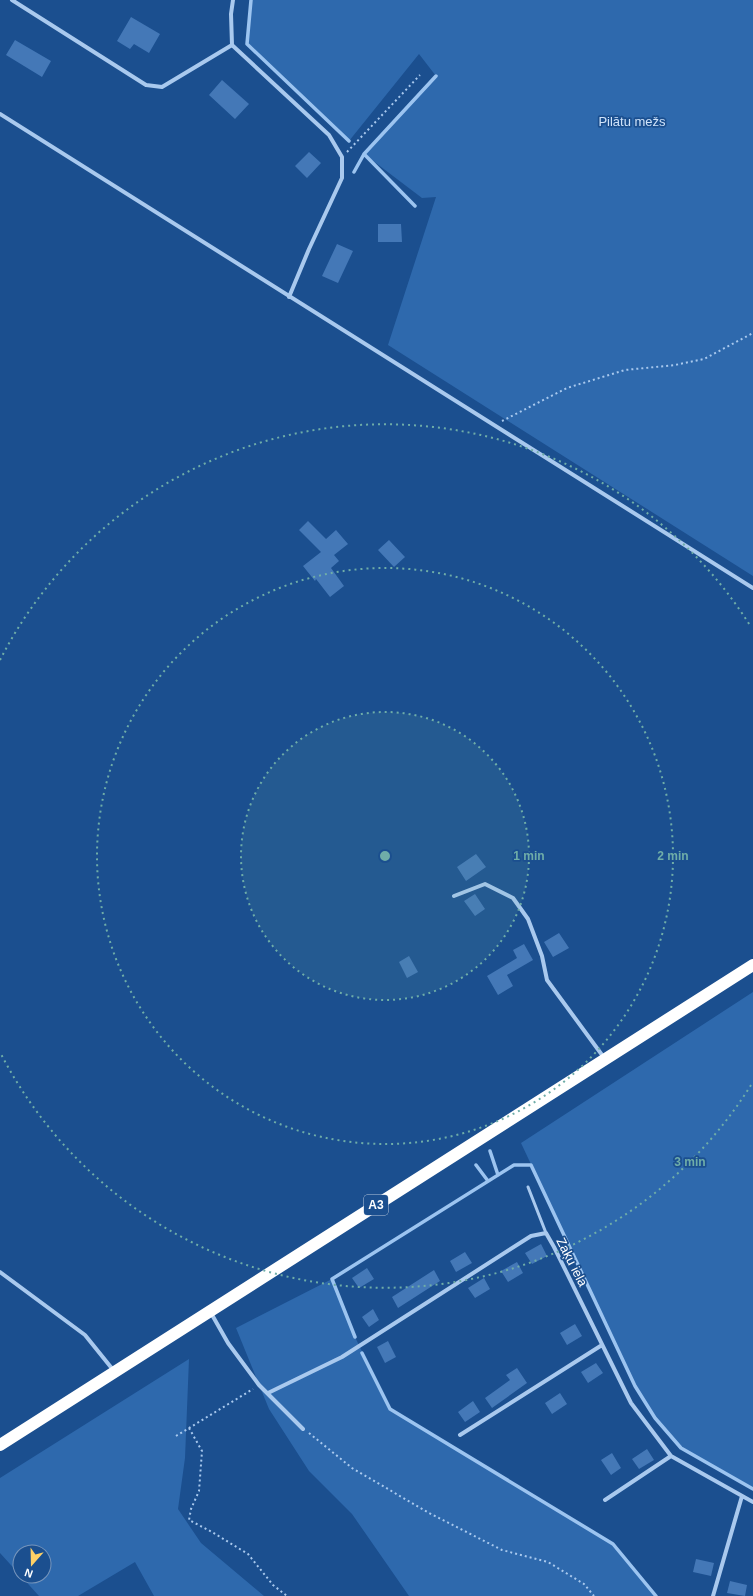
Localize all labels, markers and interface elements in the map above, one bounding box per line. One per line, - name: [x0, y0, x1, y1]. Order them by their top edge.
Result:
- park label: Pilātu mežs: [598, 114, 666, 129]
- centre of rings: [378, 849, 392, 863]
- text: 1 min: [513, 849, 545, 863]
- text: 2 min: [657, 849, 689, 863]
- text: 3 min: [674, 1155, 706, 1169]
- road number: A3: [364, 1195, 388, 1215]
- street label: Zaķu iela: [553, 1235, 591, 1290]
- north arrow: [12, 1544, 52, 1584]
- text: N: [23, 1566, 34, 1580]

